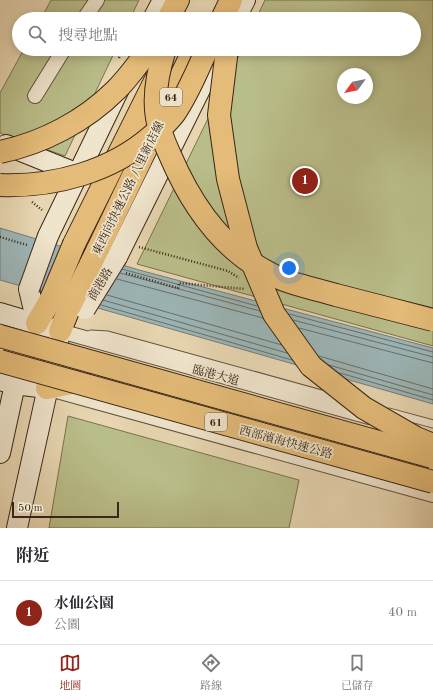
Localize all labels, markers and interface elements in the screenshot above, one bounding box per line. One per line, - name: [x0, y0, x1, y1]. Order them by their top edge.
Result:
- search box: [12, 12, 421, 56]
- icon: search: [26, 23, 48, 45]
- text: 搜尋地點: [58, 29, 118, 44]
- north arrow: [337, 68, 373, 104]
- road number: 64: [160, 88, 182, 106]
- street label: 東西向快速公路 八里新店線: [89, 119, 167, 257]
- pin: 1: [292, 166, 318, 196]
- your location: [279, 258, 299, 278]
- street label: 商港路: [85, 265, 115, 303]
- street label: 臨港大道: [191, 362, 241, 388]
- road number: 61: [205, 413, 227, 431]
- street label: 西部濱海快速公路: [238, 423, 334, 461]
- scale bar: [12, 500, 119, 519]
- text: 50 m: [18, 503, 43, 514]
- text: 附近: [16, 548, 50, 565]
- text: 水仙公園: [54, 597, 114, 612]
- text: 1: [25, 606, 33, 619]
- text: 40 m: [388, 606, 417, 619]
- text: 公園: [54, 619, 80, 632]
- tab: 地圖: [59, 652, 81, 694]
- tab: 路線: [200, 652, 222, 694]
- tab: 已儲存: [341, 652, 374, 694]

